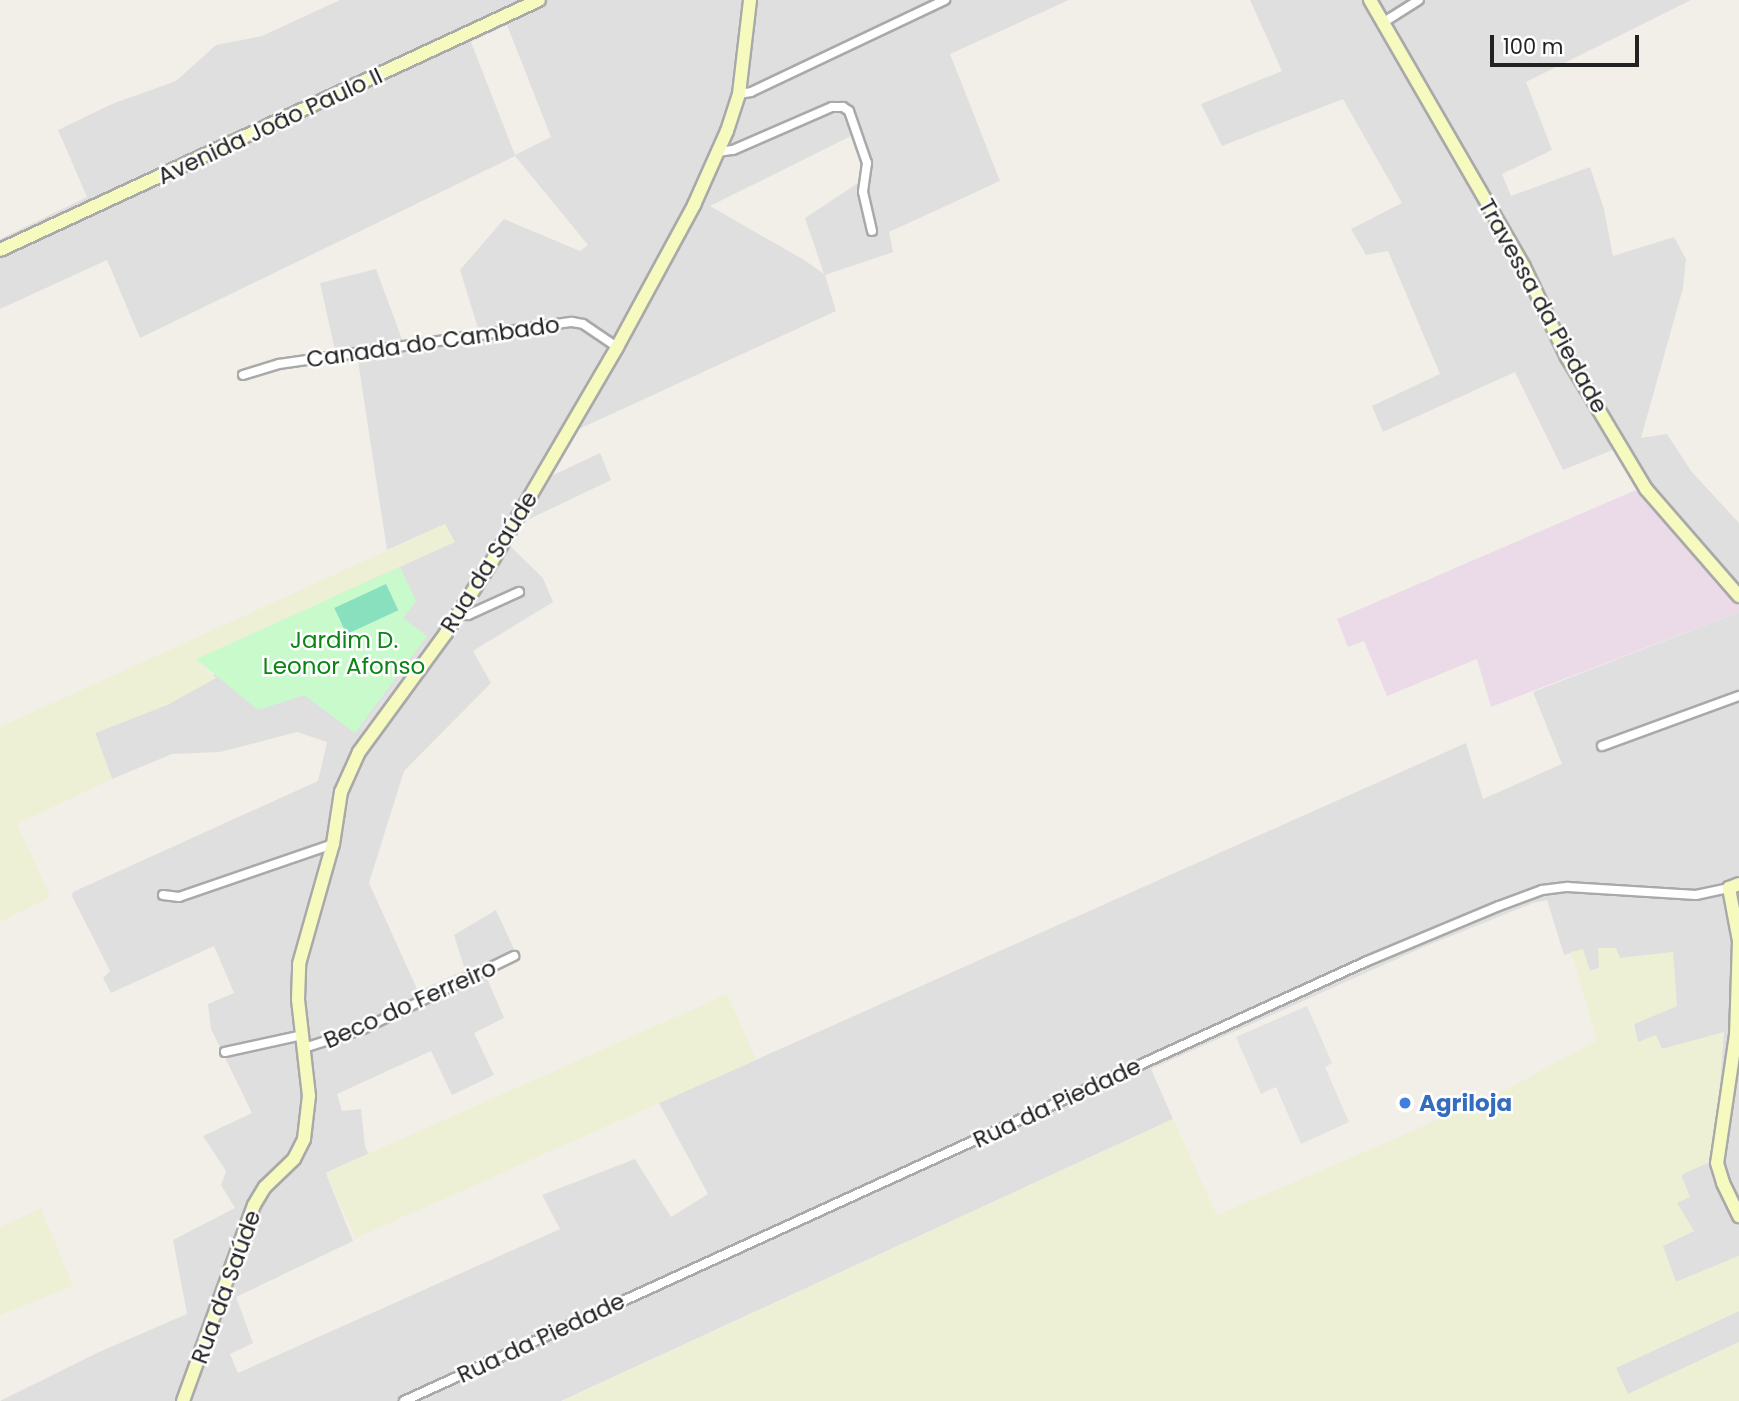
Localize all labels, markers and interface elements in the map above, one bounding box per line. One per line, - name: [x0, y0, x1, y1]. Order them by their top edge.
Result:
- scale bar: [1494, 21, 1643, 65]
- text: 100 m: [1503, 32, 1563, 61]
- street label: Avenida João Paulo II: [153, 62, 387, 190]
- street label: Travessa da Piedade: [1473, 194, 1613, 418]
- street label: Canada do Cambado: [305, 311, 561, 373]
- street label: Rua da Saúde: [435, 486, 543, 638]
- park label: Jardim D. Leonor Afonso: [263, 626, 425, 680]
- street label: Beco do Ferreiro: [320, 954, 500, 1054]
- street label: Rua da Piedade: [969, 1052, 1145, 1154]
- place label: Agriloja: [1419, 1089, 1512, 1117]
- marker: Agriloja: [1397, 1095, 1413, 1111]
- street label: Rua da Saúde: [185, 1207, 267, 1367]
- street label: Rua da Piedade: [453, 1287, 629, 1389]

